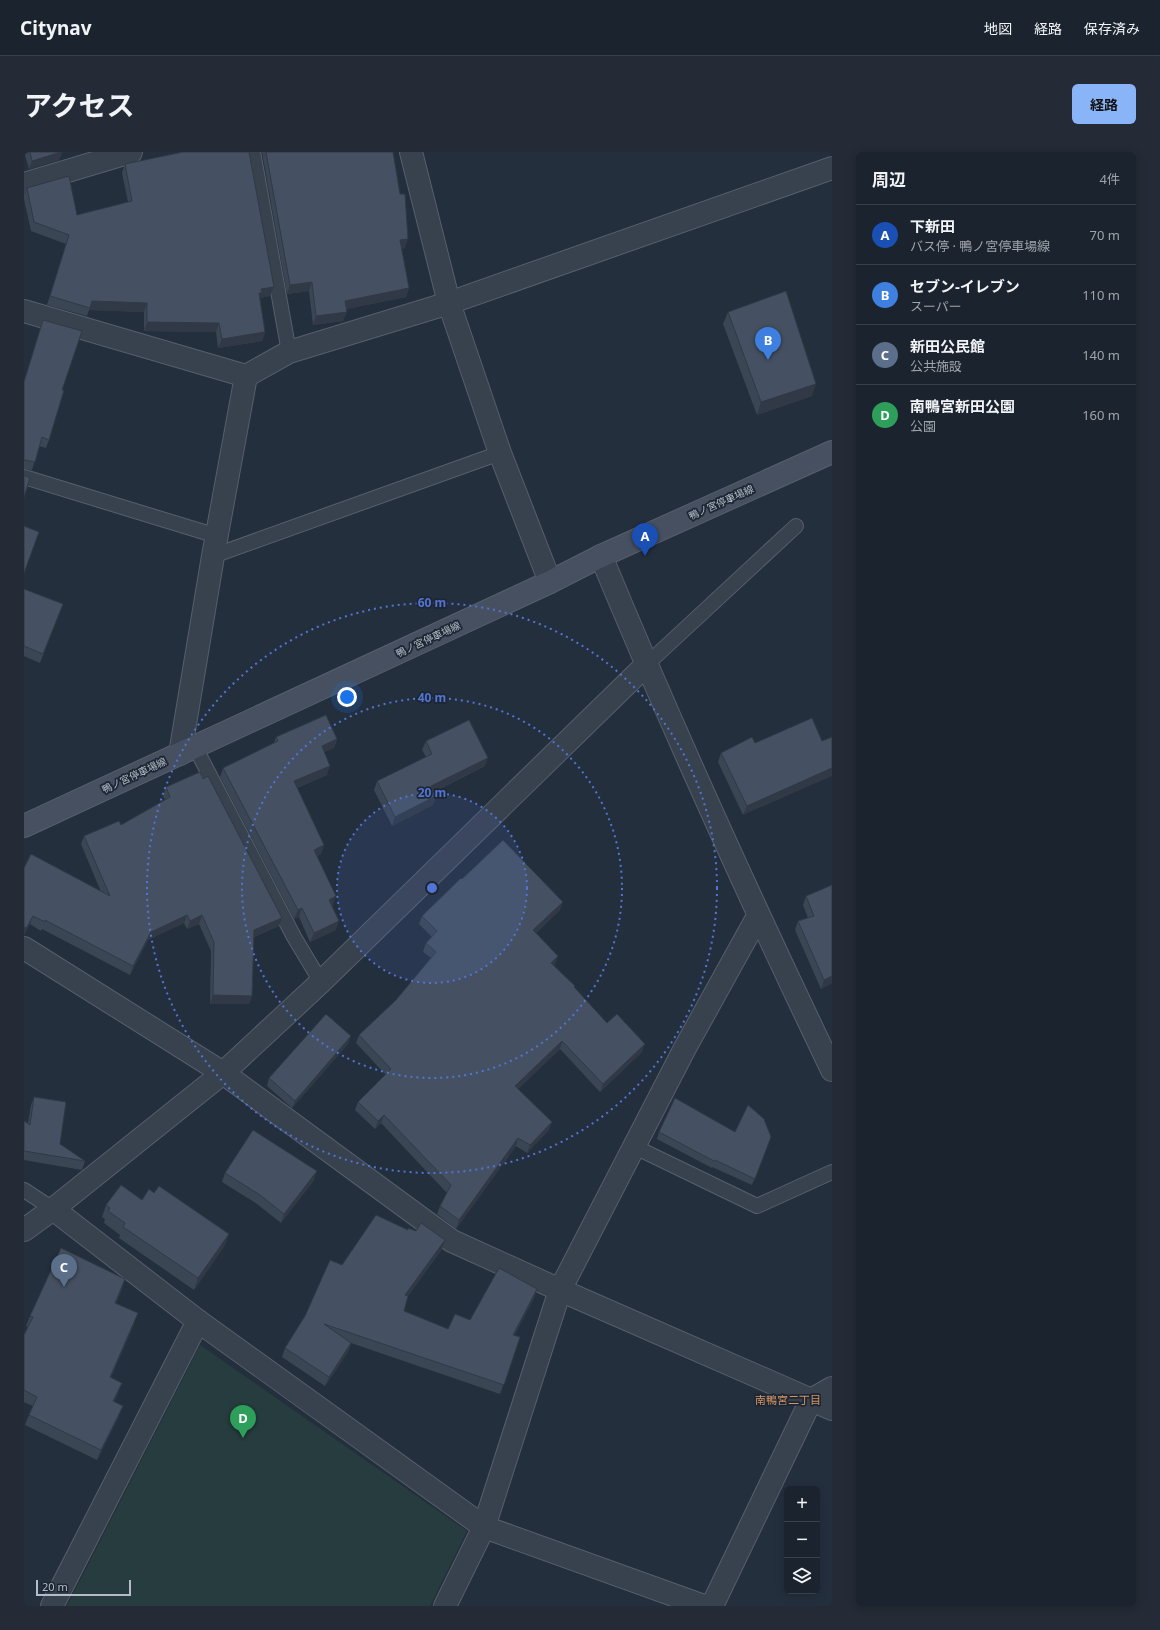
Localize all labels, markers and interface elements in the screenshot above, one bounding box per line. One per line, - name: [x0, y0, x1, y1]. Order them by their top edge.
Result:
- text: Citynav: [20, 15, 92, 41]
- text: 地図: [984, 19, 1012, 38]
- text: 経路: [1034, 19, 1062, 38]
- text: 保存済み: [1084, 19, 1140, 38]
- button: 経路: [1072, 84, 1136, 124]
- text: アクセス: [24, 86, 135, 124]
- text: 周辺: [872, 168, 906, 191]
- text: 4件: [1100, 170, 1120, 188]
- text: 下新田: [910, 216, 955, 236]
- text: A: [881, 226, 890, 244]
- text: 70 m: [1090, 226, 1120, 244]
- text: バス停 · 鴨ノ宮停車場線: [910, 237, 1050, 255]
- text: セブン-イレブン: [910, 276, 1020, 296]
- text: B: [881, 286, 889, 304]
- text: 110 m: [1082, 286, 1120, 304]
- text: スーパー: [910, 297, 962, 315]
- pin: B: [755, 327, 781, 360]
- text: 新田公民館: [910, 336, 985, 356]
- text: C: [881, 346, 889, 364]
- text: 140 m: [1082, 346, 1120, 364]
- text: 公共施設: [910, 357, 962, 375]
- text: 南鴨宮新田公園: [910, 396, 1015, 416]
- text: D: [880, 406, 890, 424]
- text: 160 m: [1082, 406, 1120, 424]
- text: 公園: [910, 417, 936, 435]
- street label: 鴨ノ宮停車場線: [686, 481, 756, 523]
- pin: A: [632, 523, 658, 556]
- text: 60 m: [418, 594, 446, 611]
- street label: 鴨ノ宮停車場線: [393, 618, 463, 660]
- your location: [337, 687, 357, 707]
- text: 40 m: [418, 689, 446, 706]
- street label: 鴨ノ宮停車場線: [99, 754, 169, 796]
- text: 20 m: [418, 784, 446, 801]
- centre of rings: [425, 881, 439, 895]
- pin: C: [51, 1254, 77, 1287]
- district label: 南鴨宮二丁目: [755, 1392, 821, 1407]
- pin: D: [230, 1405, 256, 1438]
- map controls: [784, 1486, 820, 1594]
- button: +: [784, 1486, 820, 1522]
- button: −: [784, 1522, 820, 1558]
- button: layers: [784, 1558, 820, 1594]
- scale bar: [36, 1578, 131, 1597]
- text: 20 m: [42, 1579, 68, 1594]

